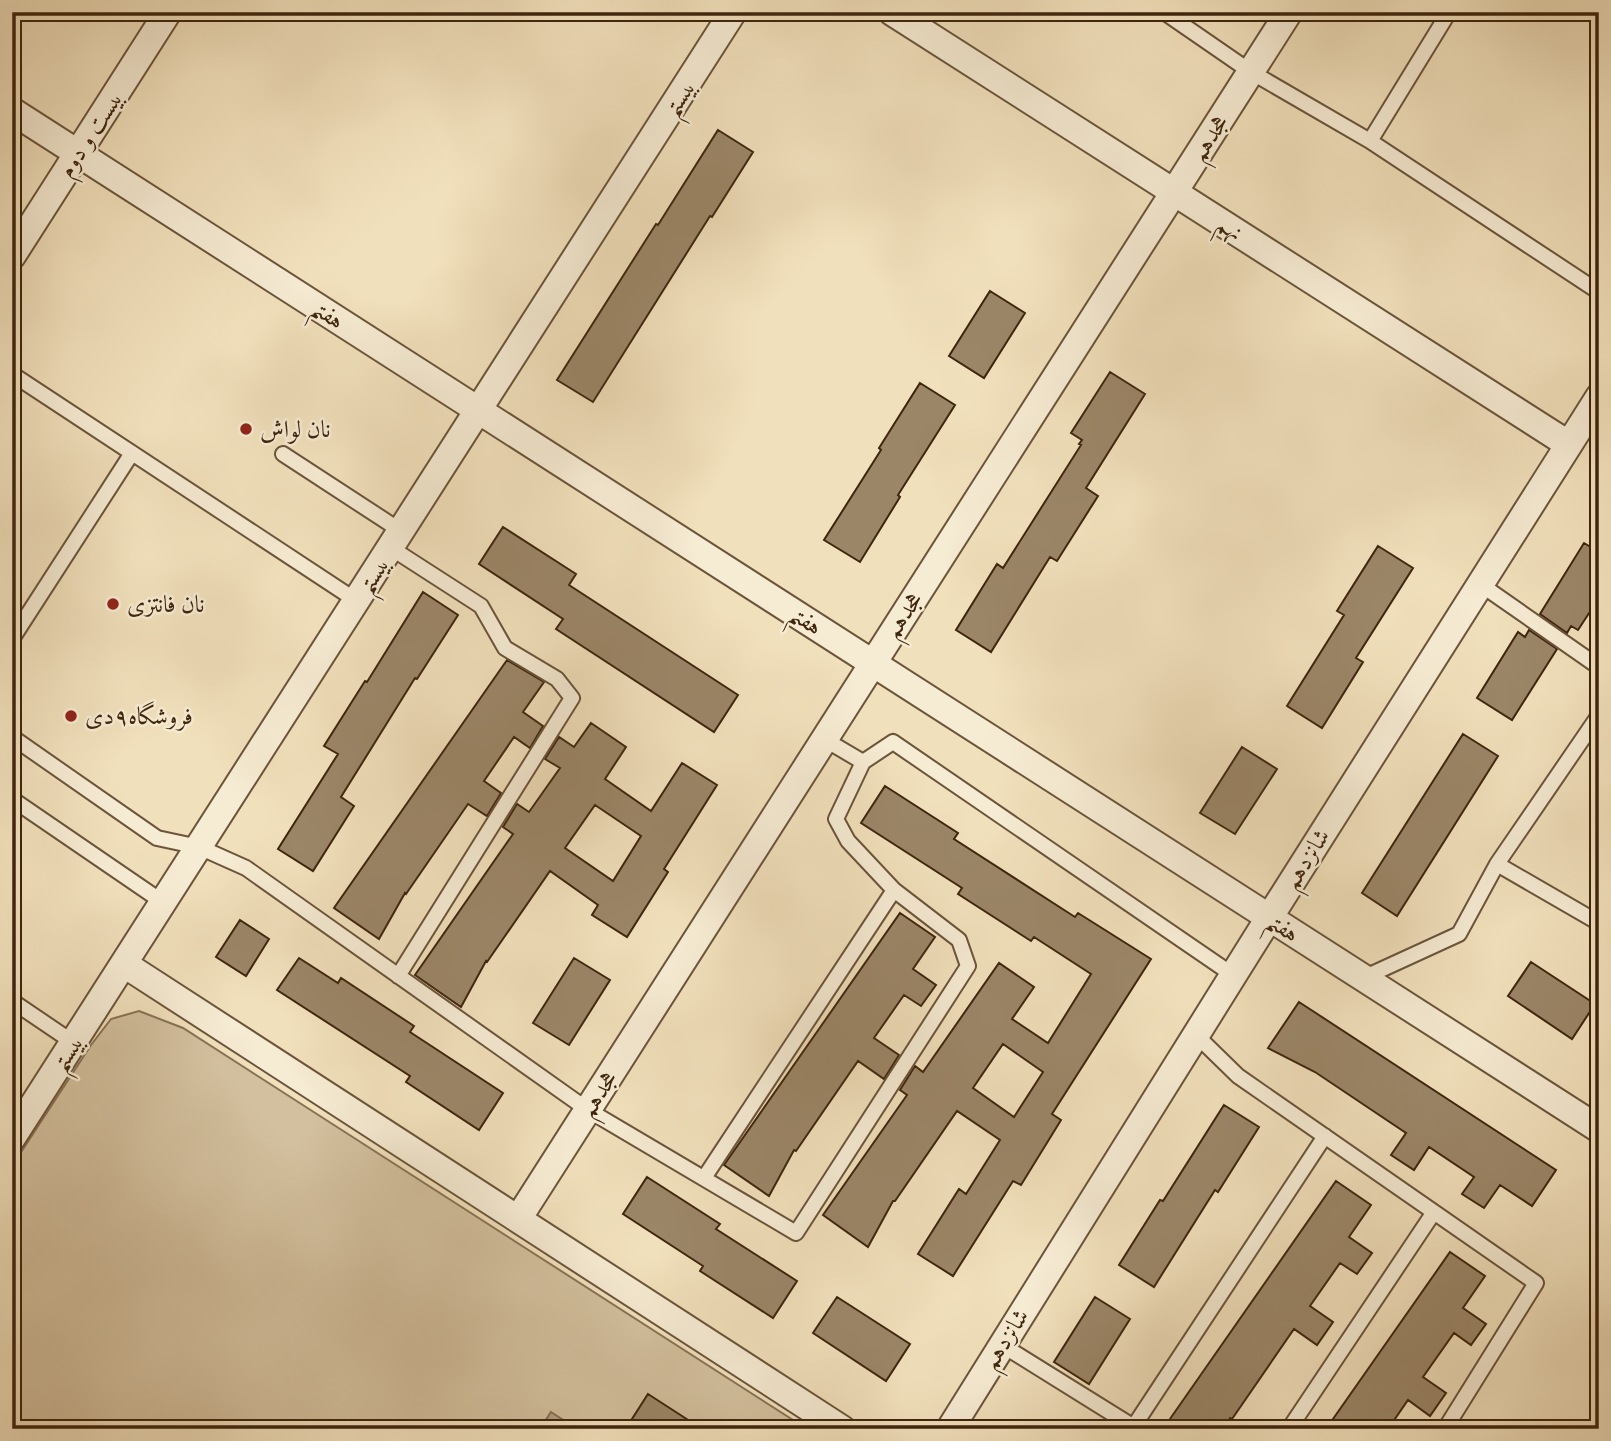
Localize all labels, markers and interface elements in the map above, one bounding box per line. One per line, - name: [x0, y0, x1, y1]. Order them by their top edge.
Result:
- street label: بیستم: [657, 74, 710, 127]
- street label: بیست و دوم: [52, 85, 134, 186]
- street label: هجدهم: [1184, 109, 1241, 171]
- street label: نهم: [1207, 209, 1248, 253]
- street label: هفتم: [301, 293, 350, 343]
- place label: نان لواش: [260, 415, 331, 446]
- marker: نان لواش: [238, 421, 254, 437]
- street label: بیستم: [351, 551, 404, 604]
- street label: هجدهم: [878, 586, 935, 648]
- place label: نان فانتزی: [127, 590, 205, 621]
- marker: نان فانتزی: [105, 596, 121, 612]
- street label: هفتم: [779, 599, 828, 649]
- place label: فروشگاه۹دی: [85, 701, 193, 733]
- marker: فروشگاه۹دی: [63, 708, 79, 724]
- street label: شانزدهم: [1277, 823, 1342, 899]
- street label: هفتم: [1256, 906, 1305, 956]
- street label: بیستم: [45, 1029, 98, 1082]
- street label: هجدهم: [573, 1065, 630, 1127]
- street label: شانزدهم: [976, 1303, 1041, 1379]

